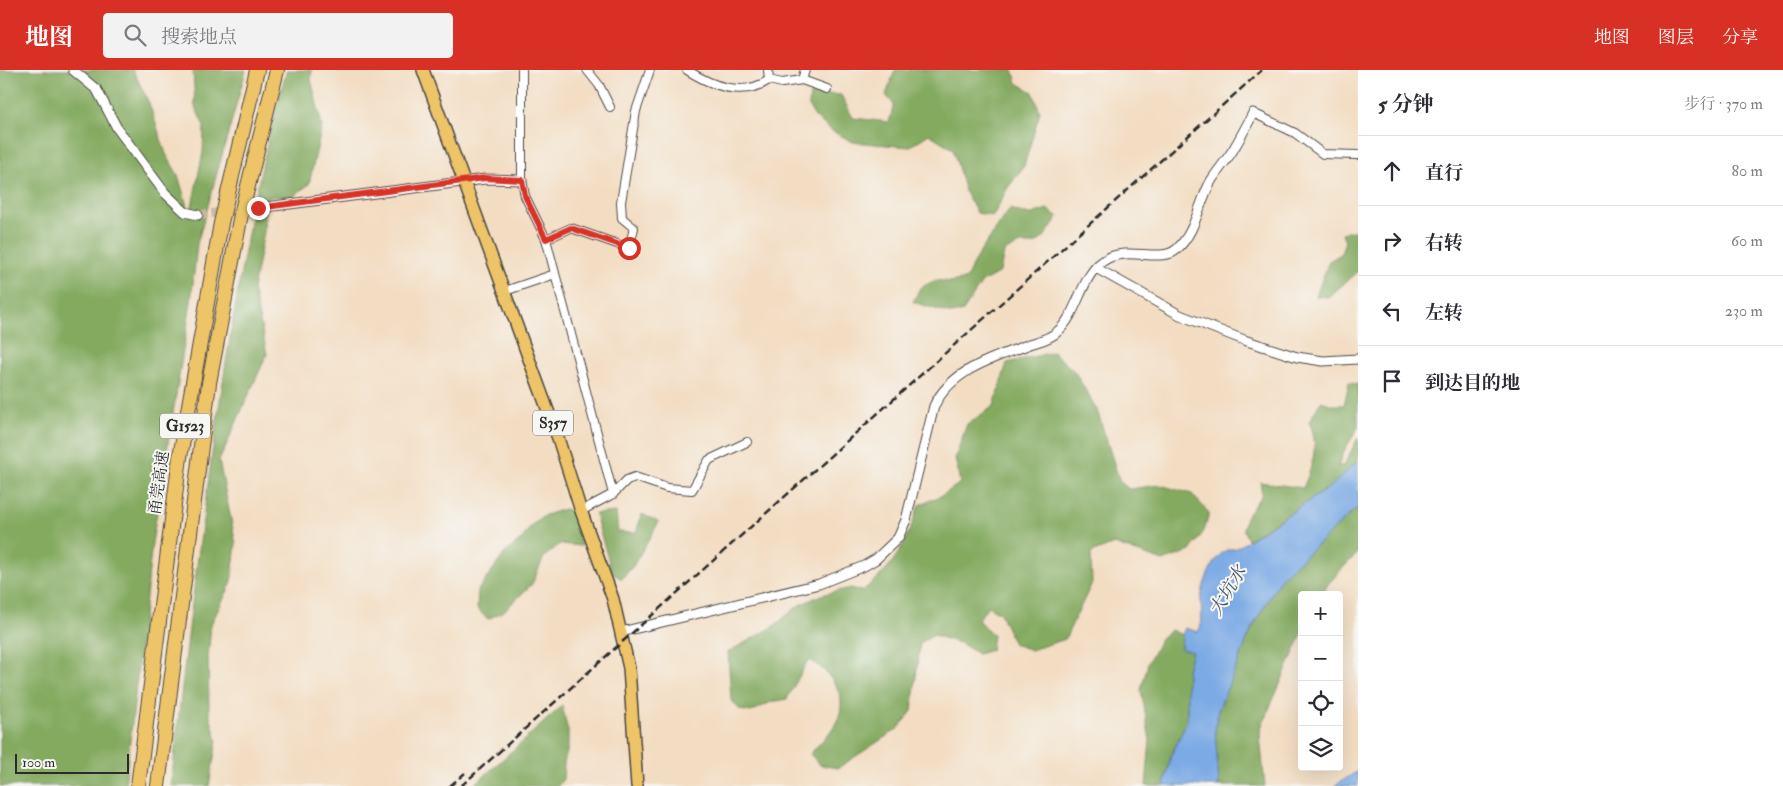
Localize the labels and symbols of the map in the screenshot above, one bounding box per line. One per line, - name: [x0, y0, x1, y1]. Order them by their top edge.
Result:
- route end: [247, 197, 270, 220]
- route start: [618, 237, 641, 260]
- road number: S357: [533, 410, 573, 436]
- road number: G1523: [160, 414, 210, 438]
- street label: 甬莞高速: [145, 450, 173, 516]
- water label: 大坑水: [1204, 560, 1253, 620]
- scale bar: [15, 751, 129, 774]

